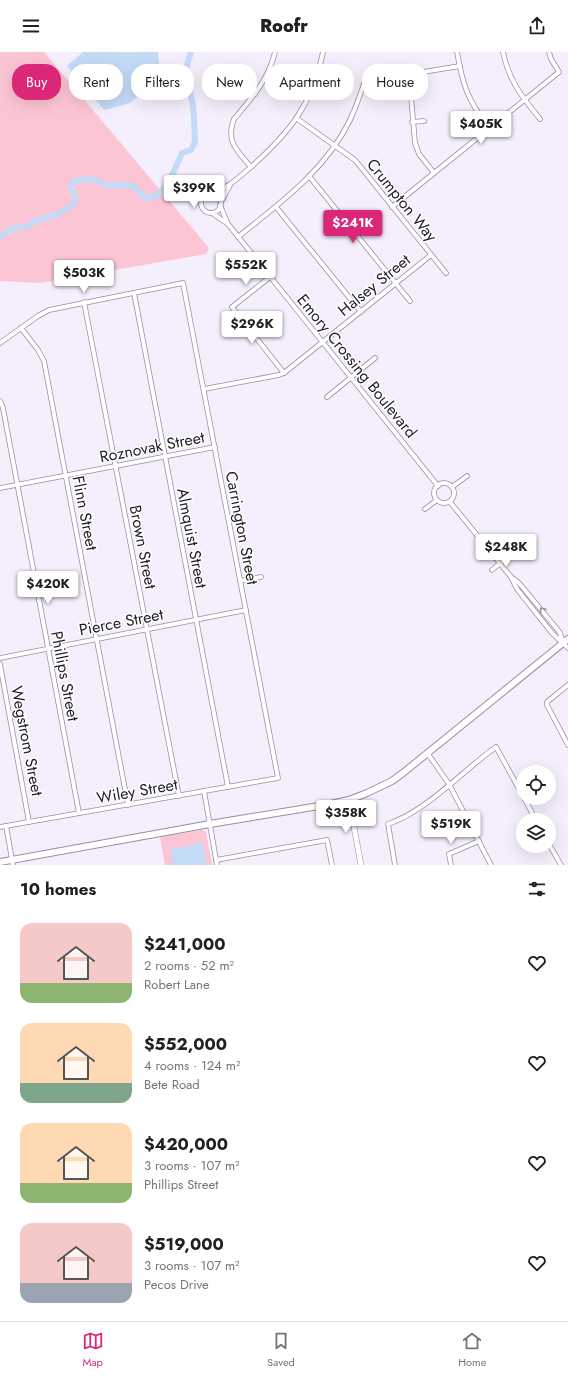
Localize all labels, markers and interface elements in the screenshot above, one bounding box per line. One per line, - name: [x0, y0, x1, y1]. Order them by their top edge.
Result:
- text: Roofr: [260, 13, 308, 39]
- icon: menu: [20, 15, 42, 37]
- icon: share: [526, 15, 548, 37]
- chip: Buy: [12, 64, 61, 100]
- chip: Rent: [69, 64, 123, 100]
- chip: Filters: [131, 64, 194, 100]
- chip: New: [202, 64, 257, 100]
- chip: Apartment: [265, 64, 354, 100]
- chip: House: [362, 64, 428, 100]
- pin: $405K: [453, 111, 509, 145]
- text: $405K: [459, 114, 503, 133]
- street label: Crumpton Way: [361, 153, 443, 247]
- pin: $399K: [166, 175, 222, 209]
- text: $399K: [173, 178, 215, 197]
- pin: $241K: [325, 210, 381, 244]
- text: $241K: [332, 213, 374, 232]
- street label: Halsey Street: [333, 248, 415, 321]
- pin: $552K: [218, 252, 274, 286]
- text: $552K: [225, 255, 267, 274]
- pin: $503K: [56, 260, 112, 294]
- text: $503K: [63, 263, 105, 282]
- street label: Emory Crossing Boulevard: [292, 289, 422, 443]
- pin: $296K: [224, 311, 280, 345]
- text: $296K: [230, 314, 274, 333]
- street label: Roznovak Street: [98, 426, 207, 468]
- street label: Carrington Street: [220, 469, 264, 587]
- street label: Flinn Street: [66, 474, 104, 552]
- street label: Almquist Street: [171, 486, 213, 590]
- street label: Brown Street: [124, 503, 162, 591]
- pin: $248K: [478, 534, 534, 568]
- text: $248K: [485, 537, 527, 556]
- pin: $420K: [20, 571, 76, 605]
- text: $420K: [26, 574, 70, 593]
- street label: Pierce Street: [77, 603, 165, 641]
- one-way arrow: [539, 608, 546, 615]
- street label: Phillips Street: [45, 629, 85, 723]
- street label: Wegstrom Street: [5, 684, 49, 798]
- map controls: [516, 765, 556, 853]
- button: locate: [516, 765, 556, 805]
- street label: Wiley Street: [95, 773, 179, 809]
- pin: $358K: [318, 800, 374, 834]
- text: $358K: [325, 803, 367, 822]
- pin: $519K: [423, 811, 479, 845]
- button: layers: [516, 813, 556, 853]
- text: $519K: [431, 814, 471, 833]
- text: 10 homes: [20, 877, 96, 901]
- icon: filters: [526, 878, 548, 900]
- text: $241,000: [144, 932, 226, 956]
- icon: home: [52, 939, 100, 987]
- icon: heart: [526, 952, 548, 974]
- text: 2 rooms · 52 m²: [144, 956, 234, 975]
- text: Robert Lane: [144, 975, 210, 994]
- text: $552,000: [144, 1032, 227, 1056]
- icon: home: [52, 1039, 100, 1087]
- icon: heart: [526, 1052, 548, 1074]
- text: 4 rooms · 124 m²: [144, 1056, 240, 1075]
- text: Bete Road: [144, 1075, 200, 1094]
- text: $420,000: [144, 1132, 228, 1156]
- icon: home: [52, 1139, 100, 1187]
- icon: heart: [526, 1152, 548, 1174]
- text: 3 rooms · 107 m²: [144, 1156, 240, 1175]
- text: Phillips Street: [144, 1175, 218, 1194]
- text: $519,000: [144, 1232, 224, 1256]
- icon: home: [52, 1239, 100, 1287]
- icon: heart: [526, 1252, 548, 1274]
- text: 3 rooms · 107 m²: [144, 1256, 240, 1275]
- text: Pecos Drive: [144, 1275, 209, 1294]
- tab: Map: [82, 1330, 104, 1370]
- tab: Saved: [267, 1330, 295, 1370]
- tab: Home: [458, 1330, 486, 1370]

